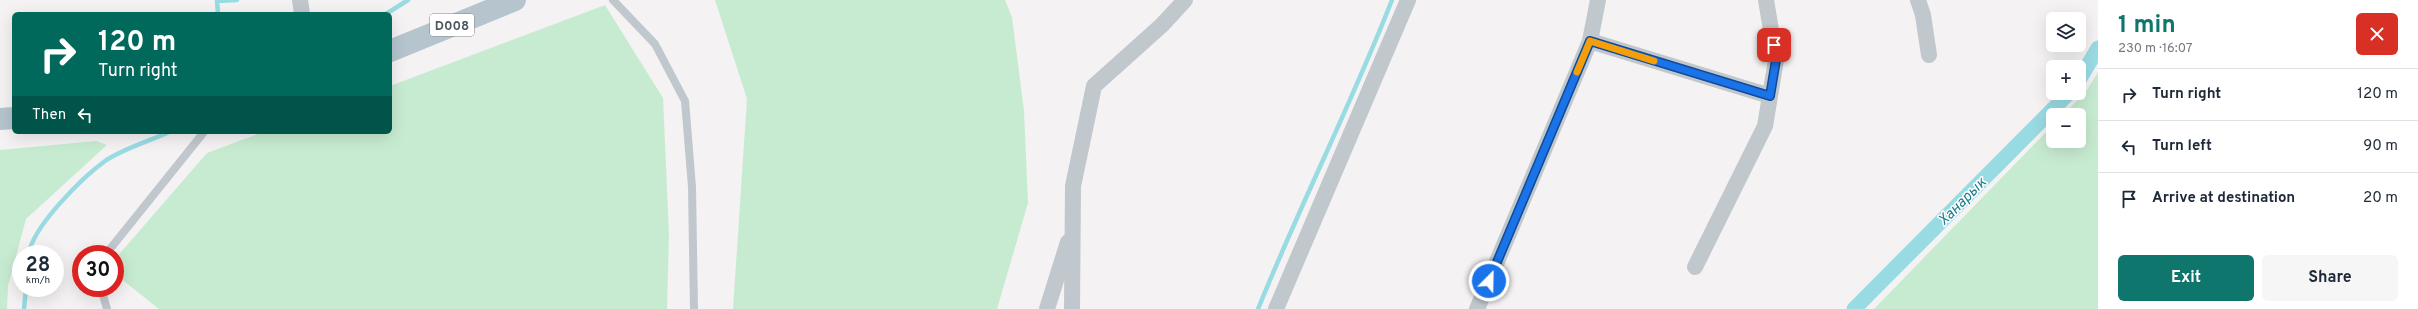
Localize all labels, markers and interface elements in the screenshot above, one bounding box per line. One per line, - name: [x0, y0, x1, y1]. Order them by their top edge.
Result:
- text: 1 min: [2118, 11, 2176, 41]
- map controls: [2046, 12, 2086, 148]
- button: layers: [2046, 12, 2086, 52]
- button: close: [2356, 13, 2398, 55]
- road number: D008: [430, 14, 474, 36]
- text: 120 m: [98, 25, 176, 61]
- icon: right: [32, 28, 84, 80]
- pin: [1757, 28, 1791, 62]
- icon: arrive: [1763, 34, 1785, 56]
- text: 230 m · 16:07: [2118, 41, 2192, 57]
- text: Turn right: [98, 60, 178, 83]
- button: +: [2046, 60, 2086, 100]
- icon: right: [2118, 84, 2140, 106]
- text: Turn right: [2152, 85, 2221, 104]
- text: 120 m: [2357, 85, 2398, 104]
- icon: left: [74, 104, 96, 126]
- text: Then: [32, 106, 66, 125]
- button: −: [2046, 108, 2086, 148]
- icon: left: [2118, 136, 2140, 158]
- text: Turn left: [2152, 137, 2212, 156]
- text: 90 m: [2363, 137, 2398, 156]
- water label: Ханарык: [1935, 174, 1992, 230]
- icon: arrive: [2118, 188, 2140, 210]
- text: Arrive at destination: [2152, 189, 2295, 208]
- text: 20 m: [2363, 189, 2398, 208]
- speed limit sign: 30: [72, 245, 124, 297]
- text: 28: [26, 253, 50, 279]
- button: Exit: [2118, 255, 2254, 301]
- button: Share: [2262, 255, 2398, 301]
- position arrow: [1468, 260, 1510, 302]
- text: km/h: [26, 274, 50, 287]

